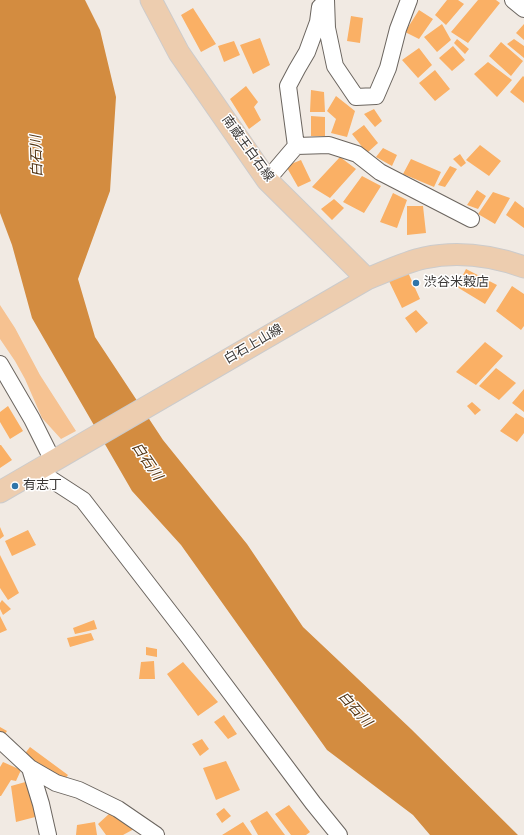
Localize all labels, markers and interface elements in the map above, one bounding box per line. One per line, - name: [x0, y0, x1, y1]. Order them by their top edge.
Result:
- street label: 南蔵王白石線: [218, 113, 276, 185]
- water label: 白石川: [29, 135, 47, 177]
- place label: 渋谷米穀店: [424, 275, 489, 291]
- marker: 渋谷米穀店: [411, 278, 421, 288]
- street label: 白石上山線: [222, 322, 286, 368]
- water label: 白石川: [127, 440, 165, 484]
- place label: 有志丁: [23, 478, 62, 494]
- marker: 有志丁: [10, 481, 20, 491]
- water label: 白石川: [334, 689, 374, 731]

